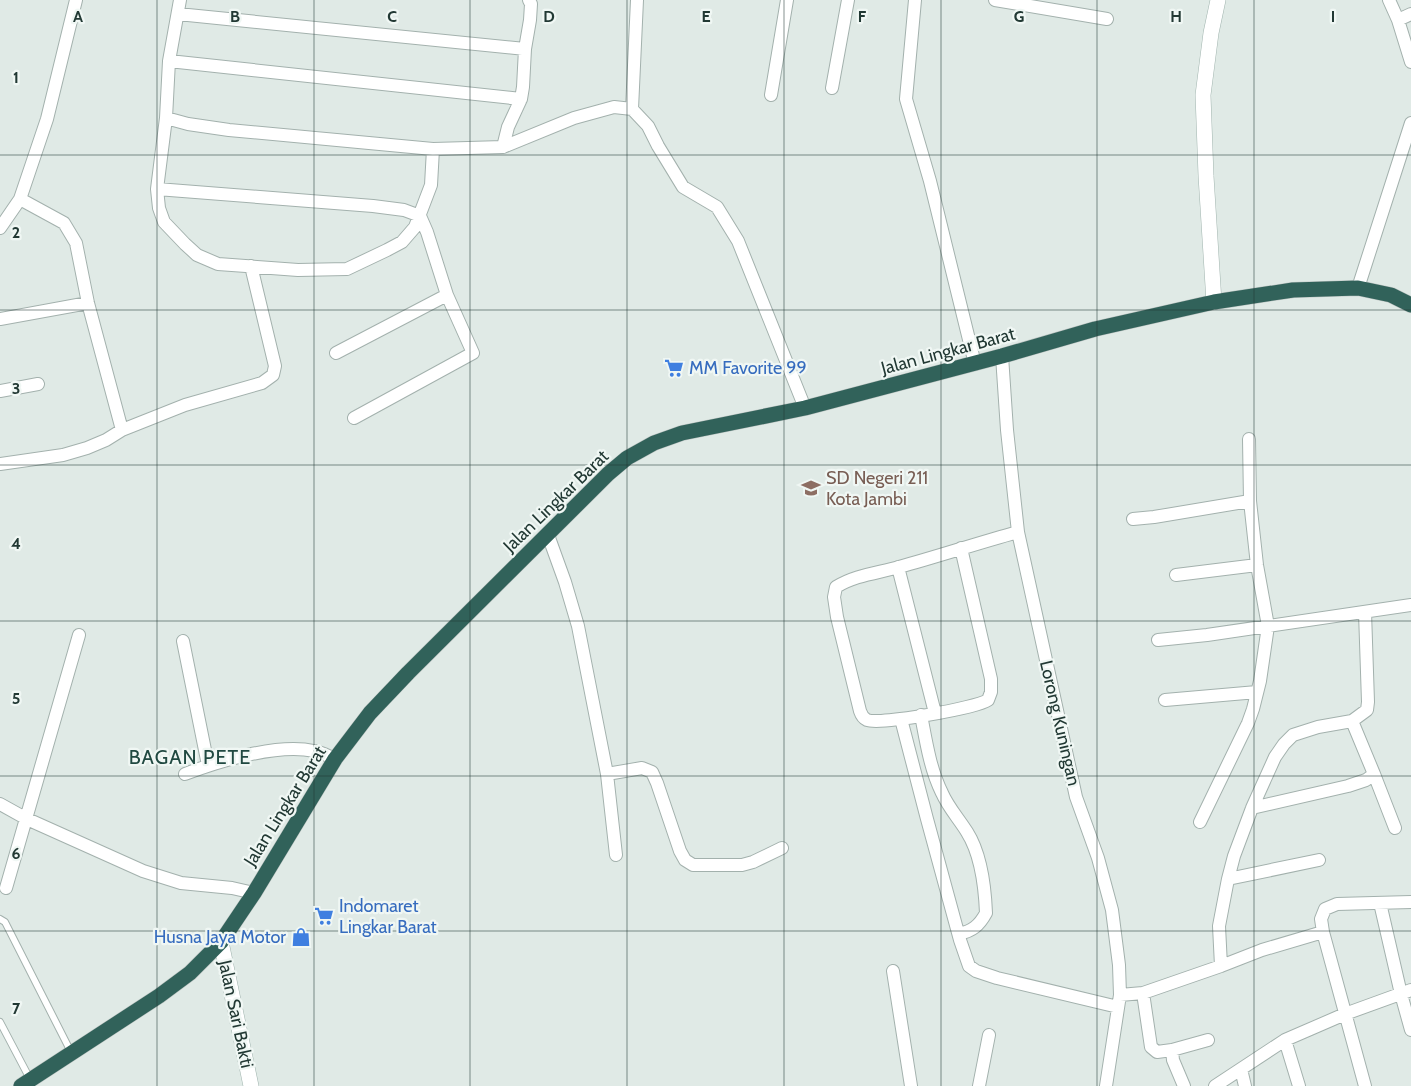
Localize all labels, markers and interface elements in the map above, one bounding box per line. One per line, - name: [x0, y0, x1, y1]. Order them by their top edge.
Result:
- text: A: [73, 7, 83, 26]
- text: B: [230, 7, 240, 26]
- text: C: [387, 7, 397, 26]
- text: D: [543, 7, 555, 26]
- text: E: [701, 7, 711, 26]
- text: F: [858, 7, 867, 26]
- text: G: [1014, 7, 1024, 26]
- text: H: [1170, 7, 1182, 26]
- text: I: [1331, 7, 1335, 26]
- text: 1: [13, 68, 19, 87]
- text: 2: [12, 223, 20, 242]
- street label: Jalan Lingkar Barat: [878, 323, 1017, 380]
- supermarket icon: MM Favorite 99: [663, 357, 685, 379]
- place label: MM Favorite 99: [689, 357, 807, 379]
- text: 3: [12, 379, 20, 398]
- street label: Jalan Lingkar Barat: [498, 445, 613, 557]
- place label: SD Negeri 211 Kota Jambi: [826, 467, 928, 510]
- school or university icon: SD Negeri 211 Kota Jambi: [800, 477, 822, 499]
- text: 4: [11, 534, 21, 553]
- street label: Lorong Kuningan: [1035, 658, 1085, 788]
- text: 5: [12, 689, 20, 708]
- street label: Jalan Lingkar Barat: [239, 742, 331, 871]
- district label: BAGAN PETE: [129, 745, 251, 769]
- text: 6: [12, 844, 21, 863]
- place label: Indomaret Lingkar Barat: [339, 895, 437, 938]
- supermarket icon: Indomaret Lingkar Barat: [313, 905, 335, 927]
- place label: Husna Jaya Motor: [154, 926, 286, 948]
- shop icon: Husna Jaya Motor: [290, 926, 312, 948]
- street label: Jalan Sari Bakti: [214, 957, 258, 1070]
- text: 7: [12, 999, 21, 1018]

